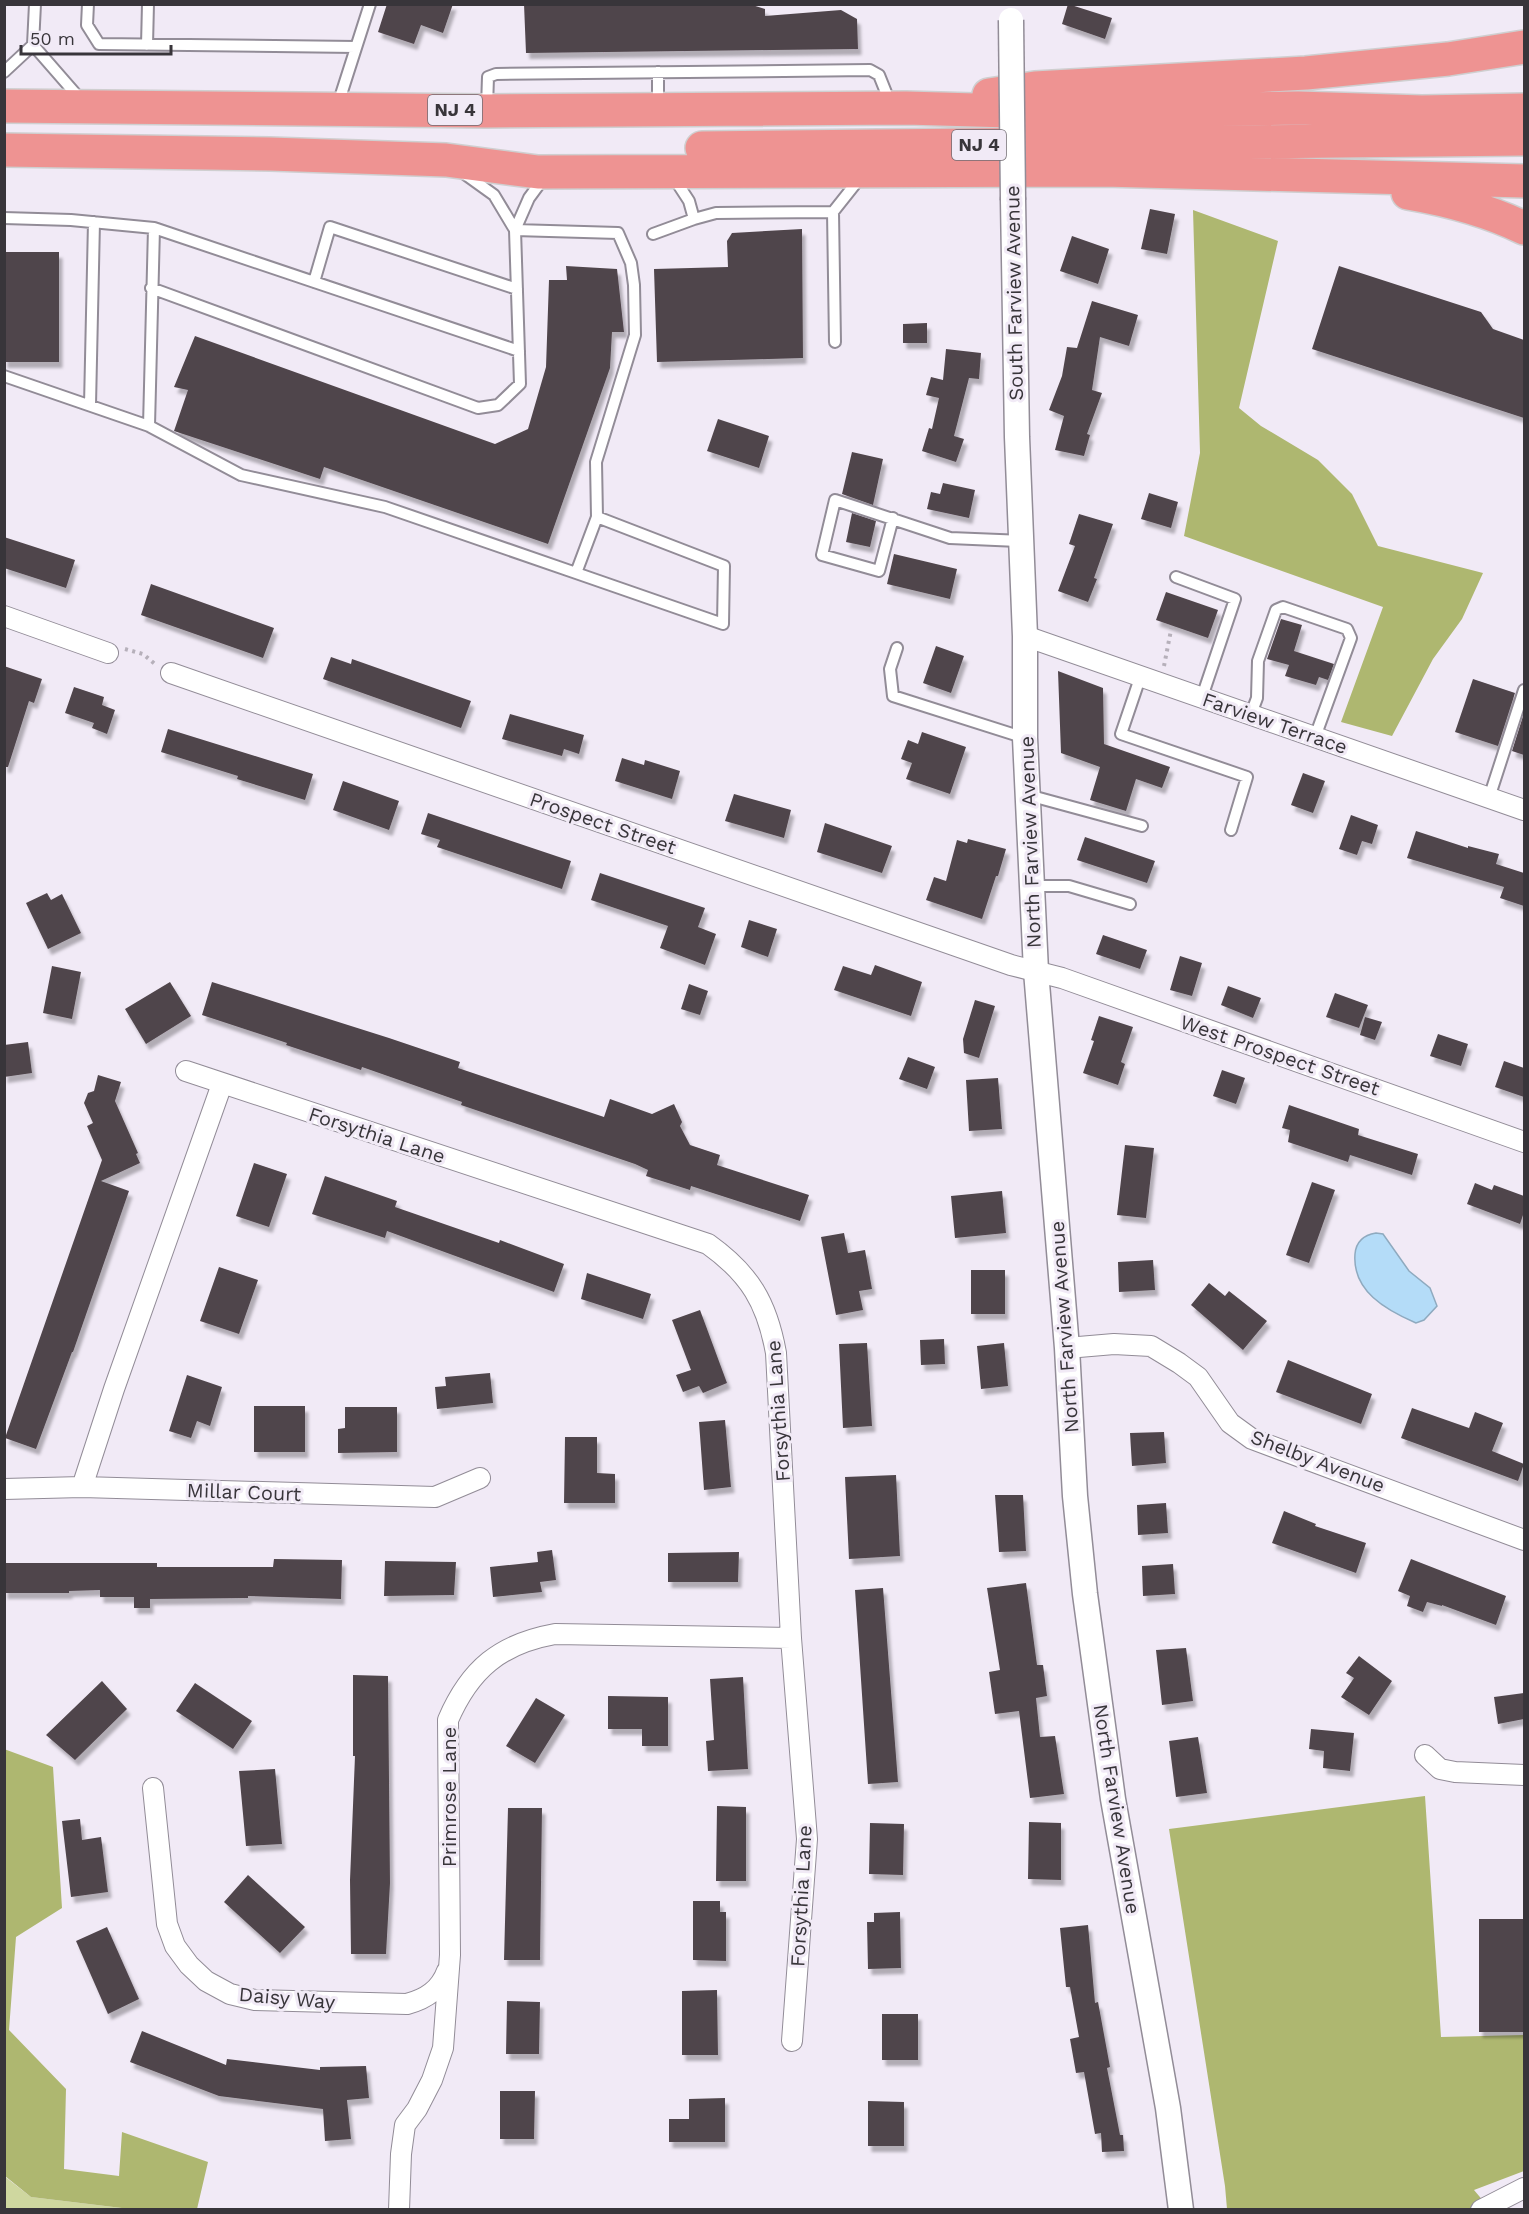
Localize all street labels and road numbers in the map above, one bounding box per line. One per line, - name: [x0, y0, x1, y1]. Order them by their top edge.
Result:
- road number: NJ 4: [428, 95, 482, 125]
- road number: NJ 4: [952, 130, 1006, 160]
- street label: South Farview Avenue: [1000, 185, 1028, 401]
- street label: Farview Terrace: [1199, 687, 1351, 759]
- street label: North Farview Avenue: [1014, 735, 1046, 949]
- street label: Prospect Street: [527, 787, 680, 859]
- street label: West Prospect Street: [1177, 1010, 1383, 1101]
- street label: Forsythia Lane: [306, 1102, 448, 1168]
- street label: North Farview Avenue: [1045, 1220, 1083, 1434]
- street label: Forsythia Lane: [761, 1339, 795, 1483]
- street label: Shelby Avenue: [1248, 1424, 1388, 1498]
- street label: Millar Court: [186, 1478, 302, 1506]
- street label: North Farview Avenue: [1089, 1702, 1145, 1916]
- street label: Primrose Lane: [437, 1727, 461, 1867]
- street label: Forsythia Lane: [785, 1824, 817, 1968]
- street label: Daisy Way: [238, 1982, 337, 2014]

